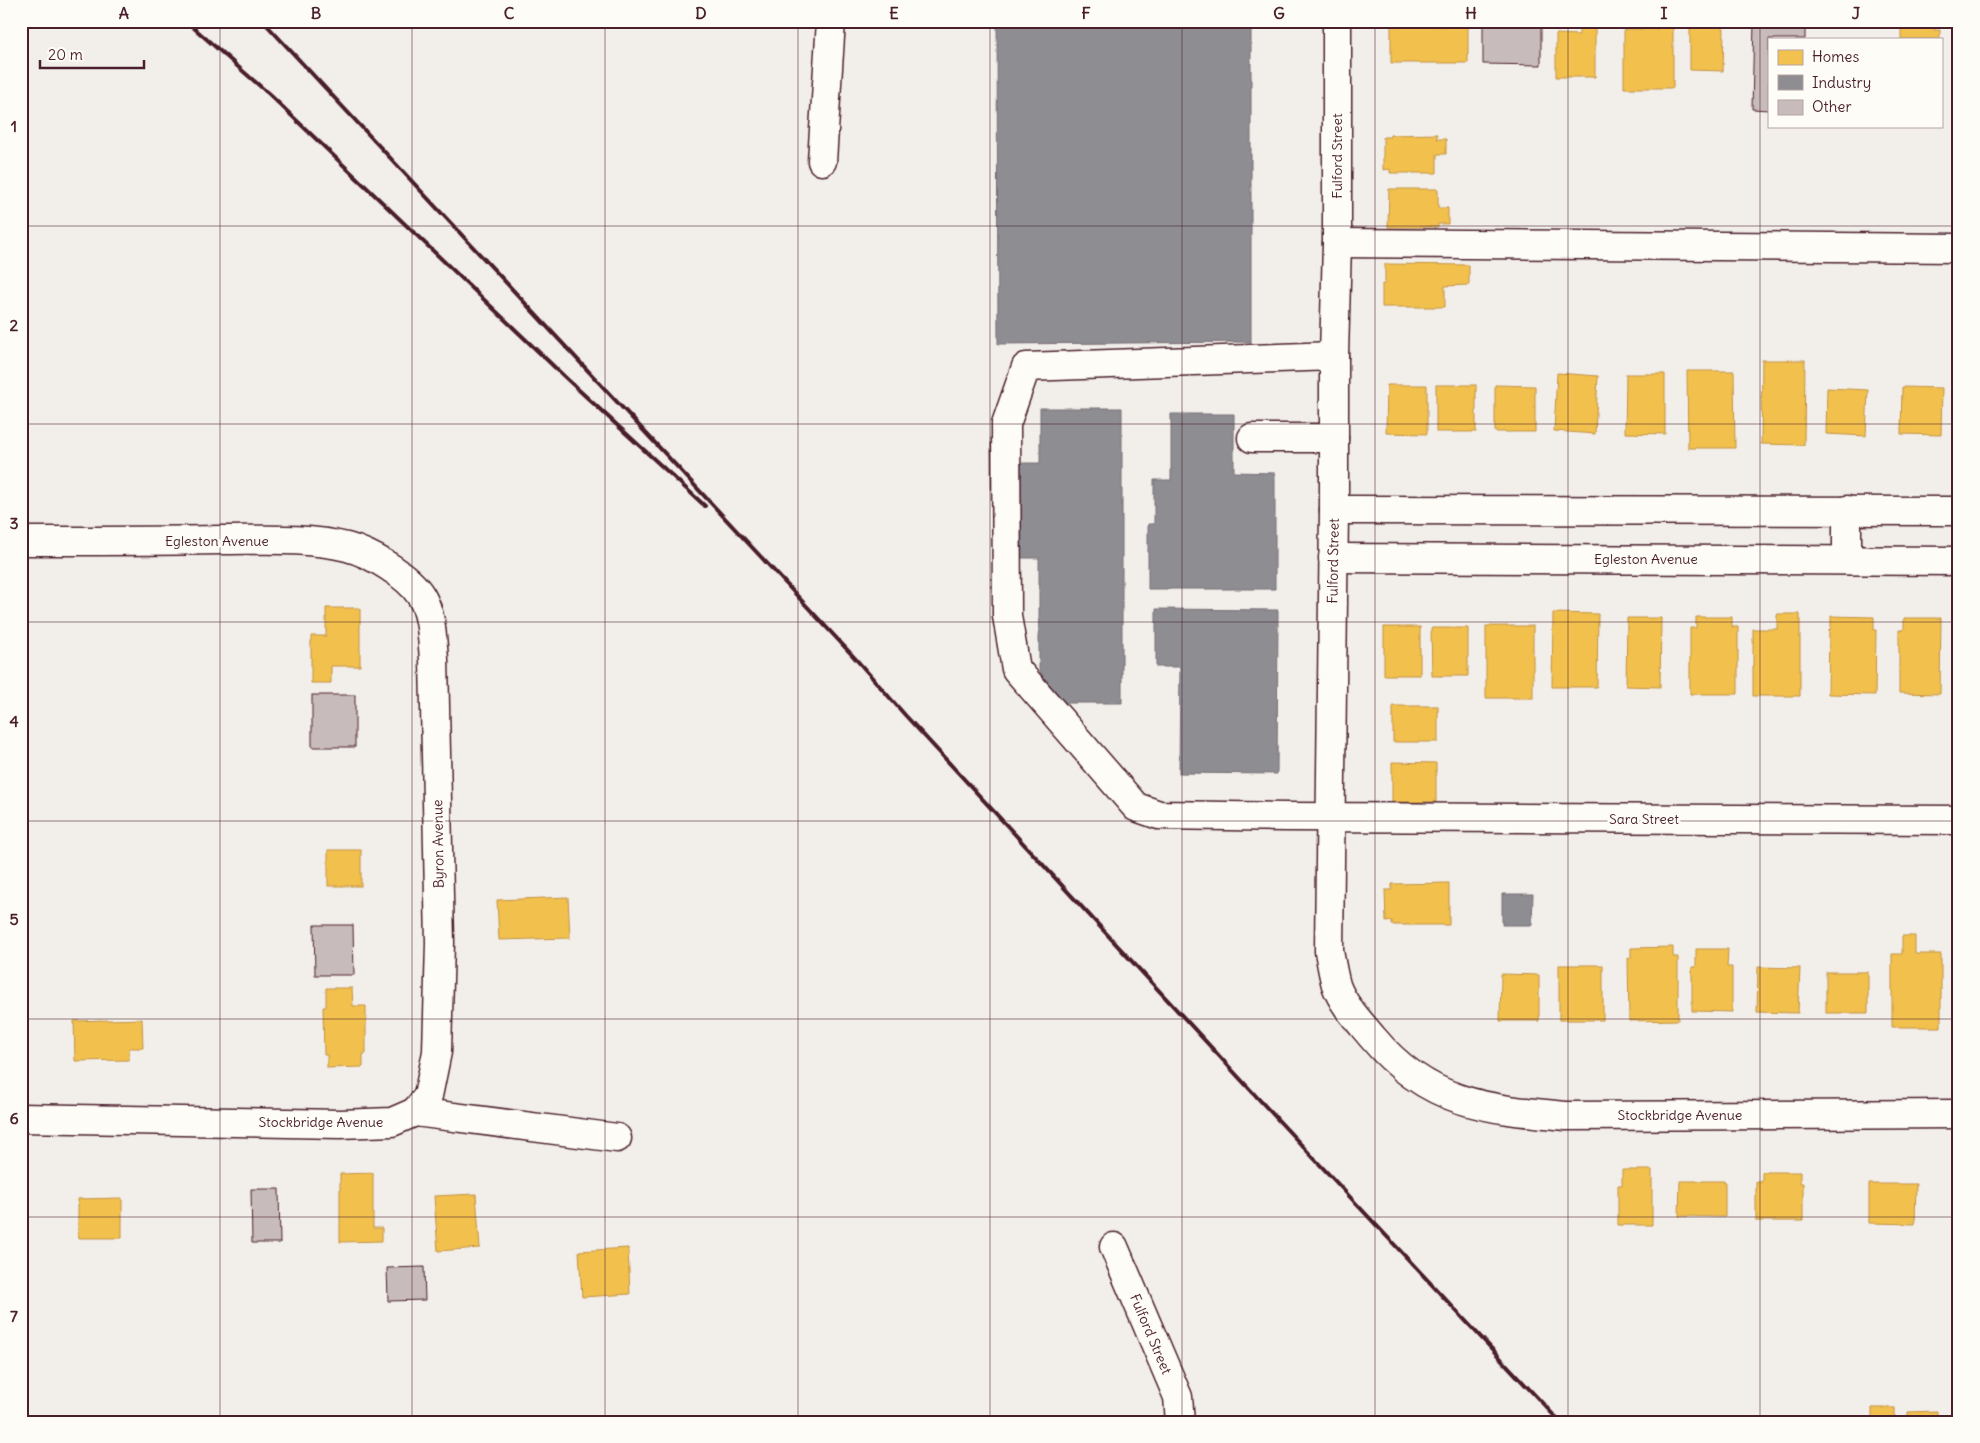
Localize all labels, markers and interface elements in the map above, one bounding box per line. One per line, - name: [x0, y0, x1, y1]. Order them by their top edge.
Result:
- text: A: [119, 3, 129, 23]
- text: B: [311, 3, 322, 23]
- text: C: [504, 3, 515, 23]
- text: D: [695, 3, 707, 23]
- text: E: [889, 3, 899, 23]
- text: F: [1081, 3, 1091, 23]
- text: G: [1273, 3, 1285, 23]
- text: H: [1465, 3, 1477, 23]
- text: I: [1661, 3, 1668, 23]
- text: J: [1852, 3, 1861, 23]
- scale bar: [40, 38, 144, 70]
- legend: [1768, 38, 1942, 128]
- text: 20 m: [48, 45, 83, 64]
- text: Homes: [1812, 47, 1859, 66]
- text: Industry: [1812, 73, 1871, 92]
- text: Other: [1812, 97, 1852, 116]
- street label: Fulford Street: [1328, 113, 1346, 199]
- text: 1: [11, 116, 17, 136]
- text: 2: [10, 315, 19, 335]
- text: 3: [9, 513, 19, 533]
- street label: Fulford Street: [1323, 518, 1343, 604]
- street label: Egleston Avenue: [165, 532, 269, 550]
- street label: Egleston Avenue: [1594, 550, 1698, 568]
- text: 4: [9, 711, 19, 731]
- street label: Byron Avenue: [428, 799, 448, 889]
- street label: Sara Street: [1609, 810, 1679, 828]
- text: 5: [9, 909, 19, 929]
- street label: Stockbridge Avenue: [1618, 1106, 1742, 1124]
- text: 6: [9, 1108, 19, 1128]
- street label: Stockbridge Avenue: [259, 1113, 383, 1131]
- street label: Fulford Street: [1126, 1291, 1176, 1377]
- text: 7: [10, 1306, 18, 1326]

